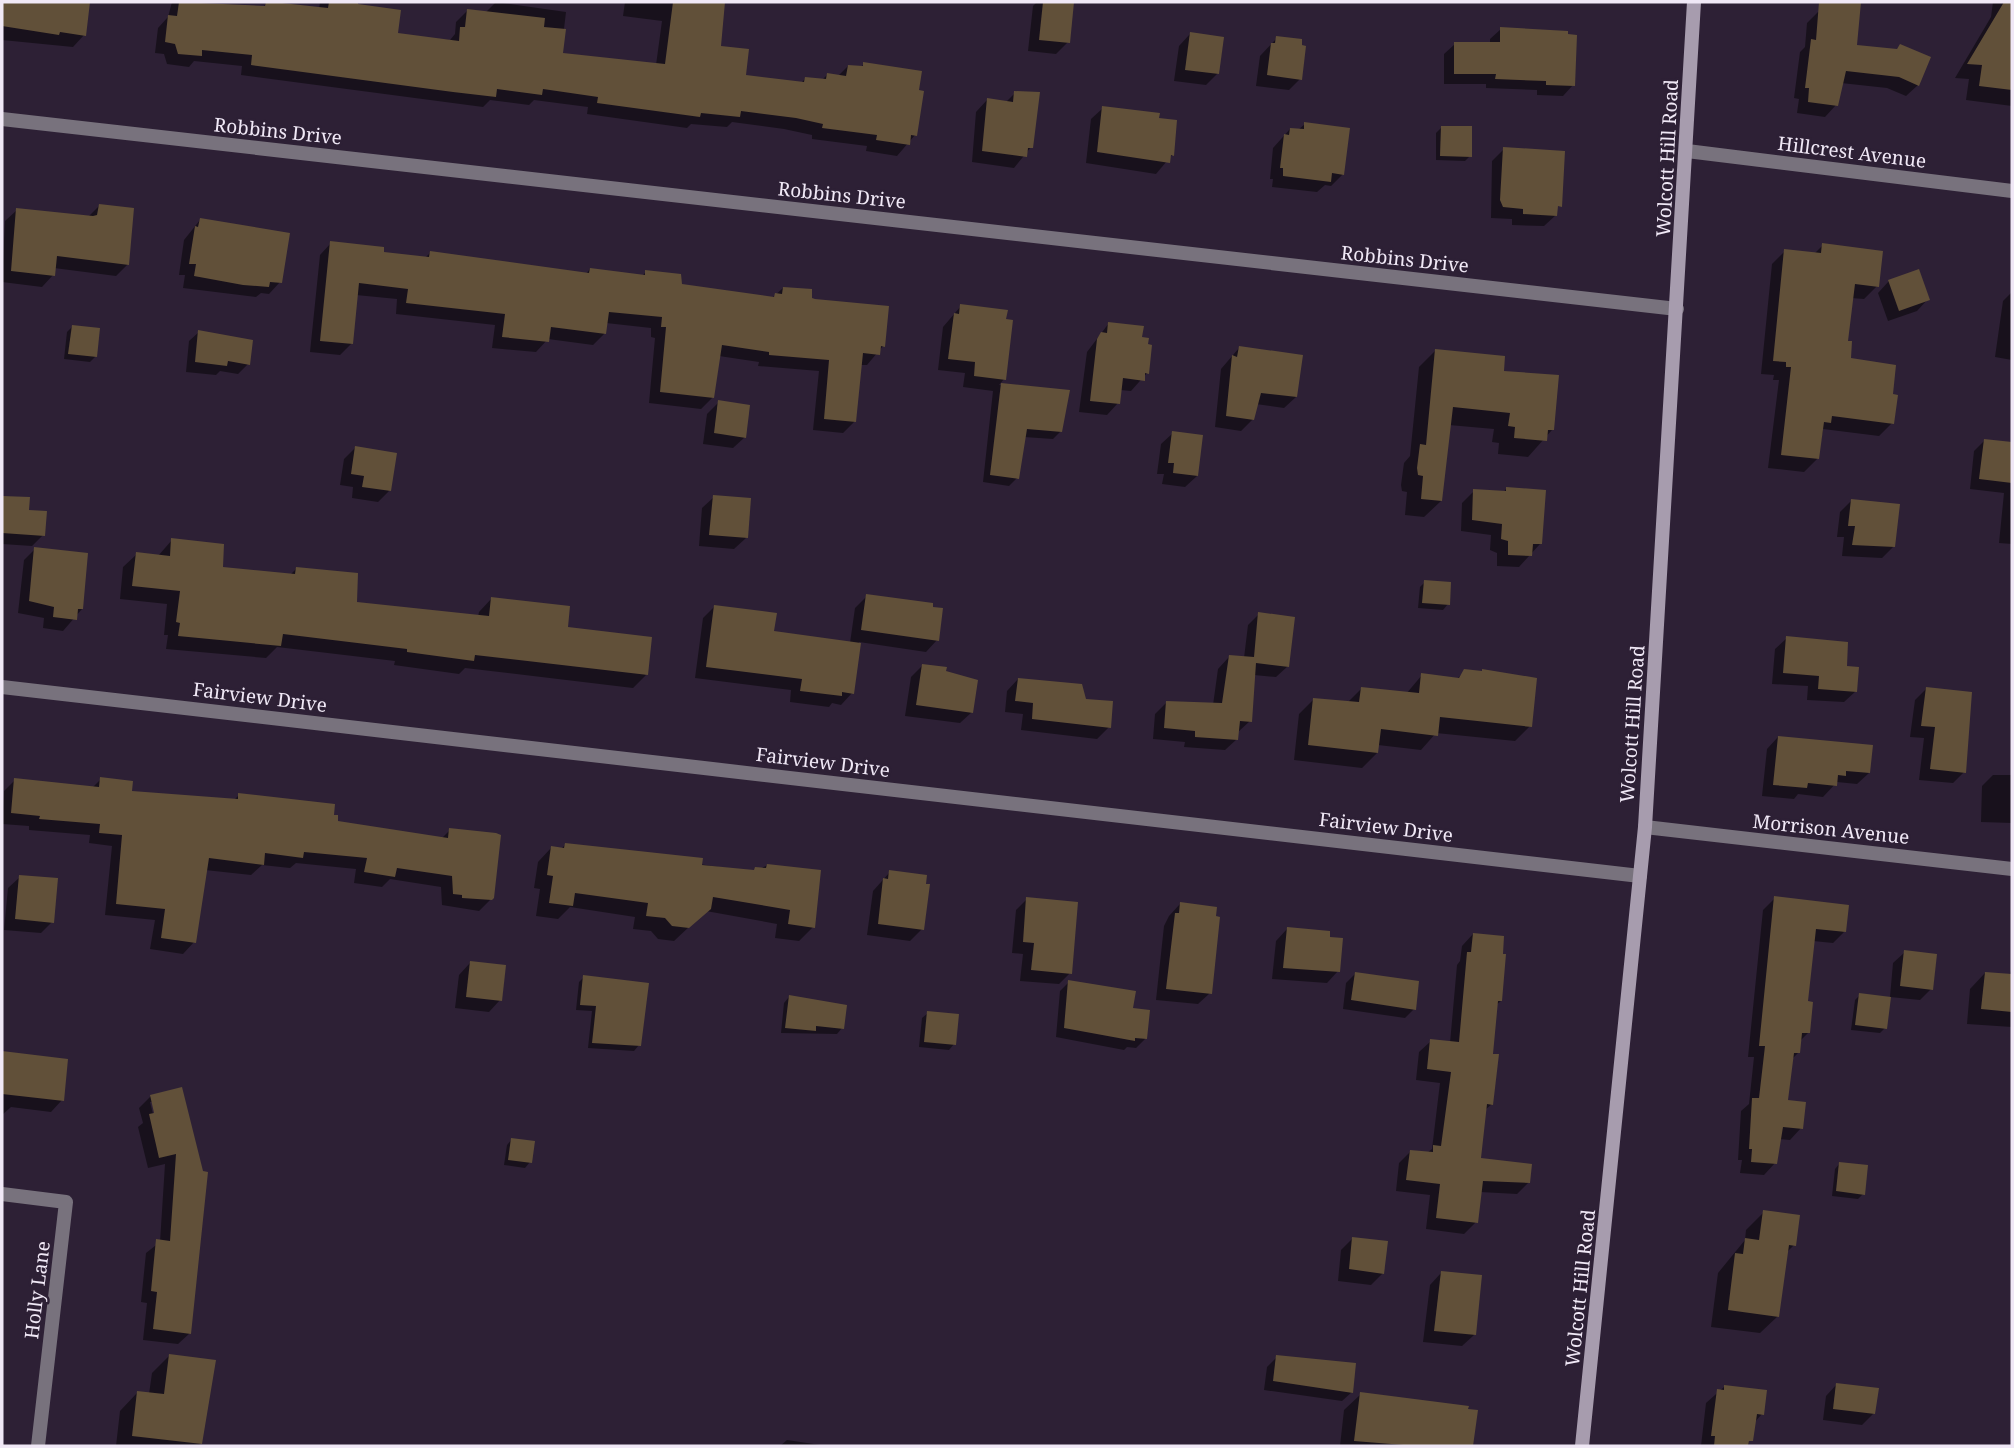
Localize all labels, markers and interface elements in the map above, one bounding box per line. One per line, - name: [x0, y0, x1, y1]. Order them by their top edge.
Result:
- street label: Wolcott Hill Road: [1650, 78, 1684, 238]
- street label: Robbins Drive: [213, 111, 343, 151]
- street label: Hillcrest Avenue: [1776, 130, 1928, 174]
- street label: Robbins Drive: [777, 175, 907, 215]
- street label: Robbins Drive: [1340, 239, 1470, 279]
- street label: Wolcott Hill Road: [1614, 644, 1650, 804]
- street label: Fairview Drive: [192, 676, 328, 718]
- street label: Fairview Drive: [755, 741, 891, 783]
- street label: Fairview Drive: [1318, 806, 1454, 848]
- street label: Morrison Avenue: [1751, 808, 1911, 850]
- street label: Wolcott Hill Road: [1559, 1208, 1601, 1368]
- street label: Holly Lane: [18, 1240, 56, 1340]

